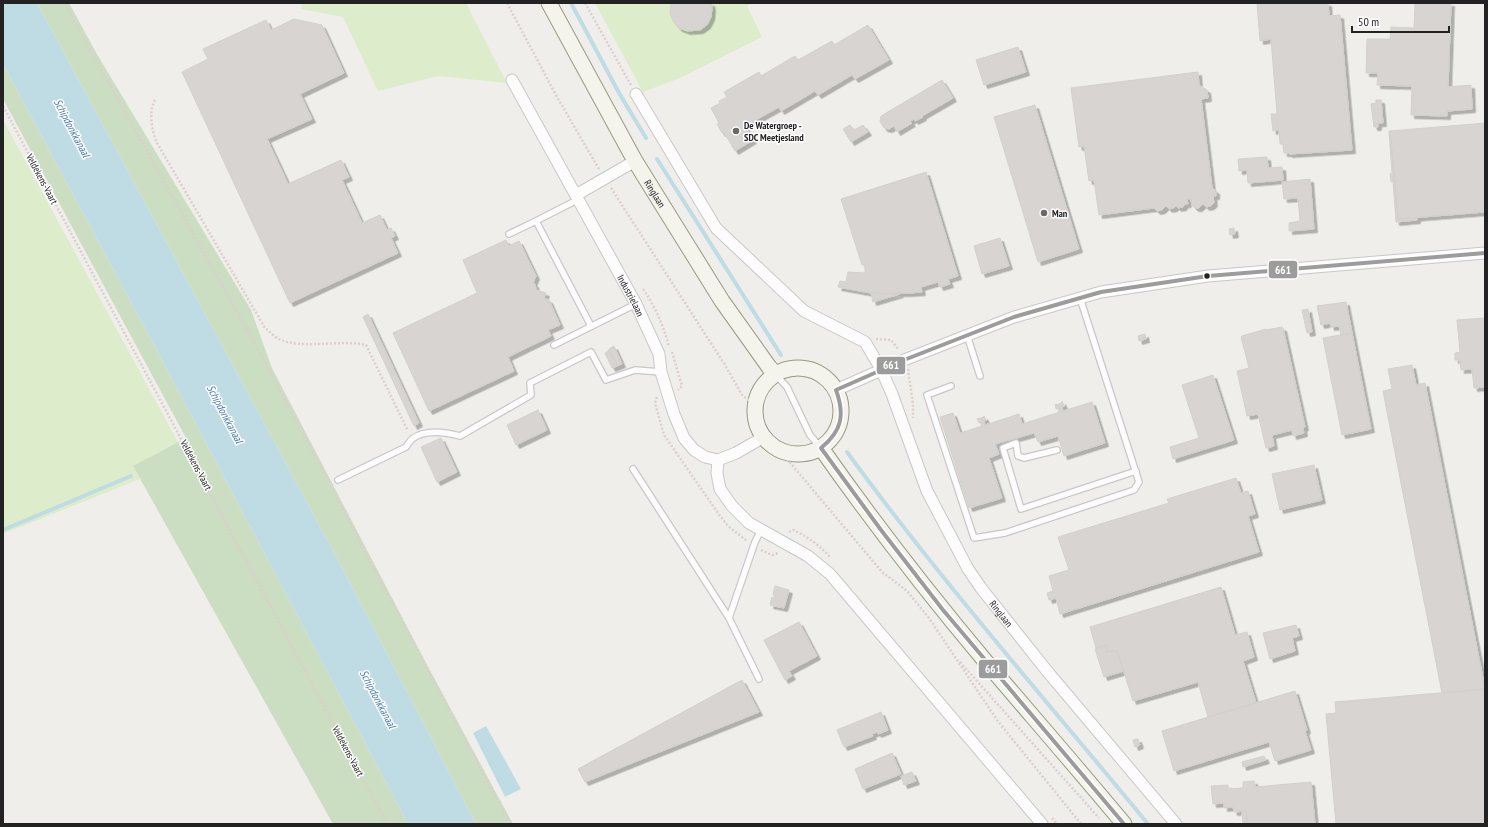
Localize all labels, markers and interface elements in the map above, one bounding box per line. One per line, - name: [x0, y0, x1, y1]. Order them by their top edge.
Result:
- scale bar: [1352, 8, 1449, 34]
- text: 50 m: [1358, 14, 1379, 29]
- water label: Schipdonkkanaal: [51, 96, 94, 161]
- place label: De Watergroep - SDC Meetjesland: [744, 119, 804, 144]
- marker: De Watergroep - SDC Meetjesland: [731, 126, 741, 136]
- street label: Veldekens-Vaart: [23, 151, 61, 207]
- street label: Ringlaan: [642, 177, 669, 210]
- place label: Man: [1052, 207, 1068, 220]
- marker: Man: [1039, 208, 1049, 218]
- line badge: 661: [1268, 260, 1298, 279]
- text: 661: [1275, 263, 1291, 277]
- unlabelled marker: [1202, 271, 1212, 281]
- street label: Industrielaan: [614, 272, 647, 318]
- line badge: 661: [876, 356, 906, 375]
- text: 661: [883, 358, 899, 372]
- water label: Schipdonkkanaal: [204, 382, 247, 447]
- street label: Veldekens-Vaart: [177, 437, 215, 493]
- street label: Ringlaan: [987, 598, 1016, 629]
- line badge: 661: [978, 659, 1008, 679]
- text: 661: [985, 662, 1001, 676]
- water label: Schipdonkkanaal: [357, 667, 400, 732]
- street label: Veldekens-Vaart: [329, 723, 367, 779]

